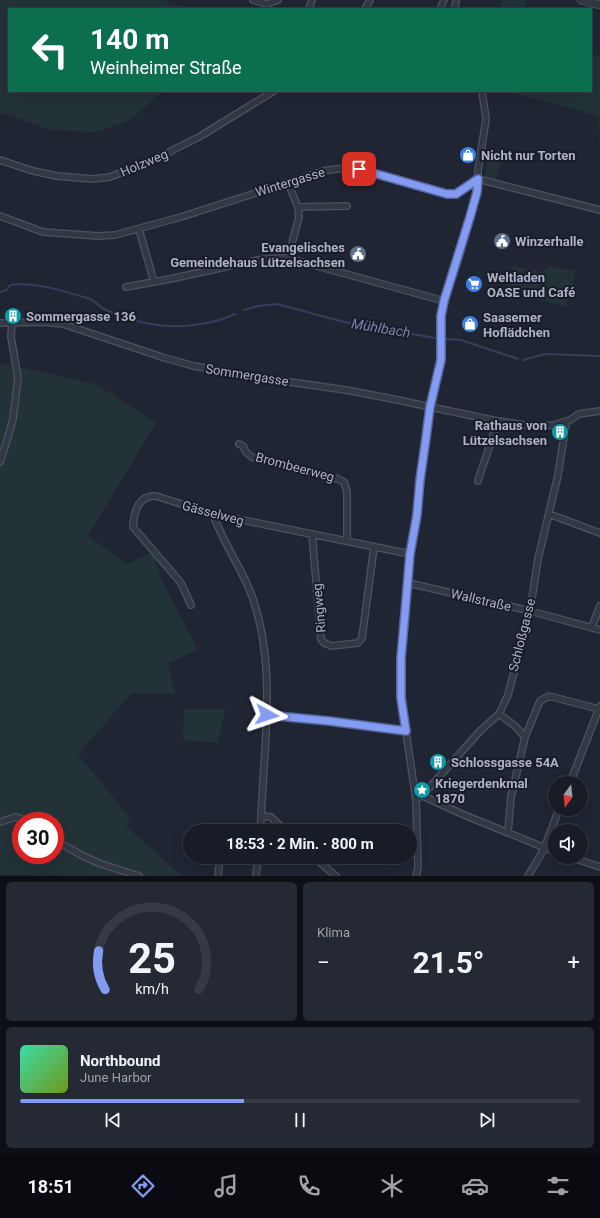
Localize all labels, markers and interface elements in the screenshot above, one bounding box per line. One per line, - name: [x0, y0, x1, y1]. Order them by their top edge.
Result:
- text: 140 m: [90, 23, 169, 56]
- icon: left: [24, 24, 76, 76]
- text: Weinheimer Straße: [90, 57, 242, 78]
- shop icon: Nicht nur Torten: [458, 145, 478, 165]
- street label: Holzweg: [118, 146, 170, 180]
- place label: Nicht nur Torten: [481, 148, 576, 163]
- pin: [342, 152, 376, 186]
- icon: arrive: [348, 158, 370, 180]
- street label: Wintergasse: [253, 164, 327, 200]
- public building icon: Winzerhalle: [492, 231, 512, 251]
- place label: Winzerhalle: [515, 234, 584, 249]
- place label: Evangelisches Gemeindehaus Lützelsachsen: [170, 240, 345, 270]
- public building icon: Evangelisches Gemeindehaus Lützelsachsen: [348, 244, 368, 264]
- place label: Weltladen OASE und Café: [487, 270, 575, 300]
- supermarket icon: Weltladen OASE und Café: [464, 274, 484, 294]
- building icon: Sommergasse 136: [3, 306, 23, 326]
- place label: Sommergasse 136: [26, 309, 136, 324]
- place label: Saasemer Hoflädchen: [483, 310, 550, 340]
- shop icon: Saasemer Hoflädchen: [460, 314, 480, 334]
- water label: Mühlbach: [350, 315, 412, 341]
- street label: Sommergasse: [204, 361, 290, 389]
- place label: Rathaus von Lützelsachsen: [463, 418, 547, 448]
- building icon: Rathaus von Lützelsachsen: [550, 422, 570, 442]
- street label: Brombeerweg: [254, 449, 336, 485]
- street label: Gässelweg: [180, 498, 246, 528]
- street label: Ringweg: [309, 583, 329, 633]
- street label: Wallstraße: [449, 586, 513, 614]
- street label: Schloßgasse: [506, 597, 538, 673]
- position arrow: [246, 694, 288, 736]
- building icon: Schlossgasse 54A: [428, 752, 448, 772]
- place label: Schlossgasse 54A: [451, 755, 559, 770]
- place label: Kriegerdenkmal 1870: [435, 776, 528, 806]
- north arrow: [548, 776, 588, 816]
- map controls: [548, 776, 588, 864]
- place icon: Kriegerdenkmal 1870: [412, 780, 432, 800]
- speed limit sign: 30: [12, 812, 64, 864]
- button: sound: [548, 824, 588, 864]
- text: 18:53 · 2 Min. · 800 m: [226, 835, 374, 853]
- text: Klima: [317, 925, 350, 940]
- text: 25: [128, 933, 175, 982]
- text: 21.5°: [413, 945, 485, 980]
- text: −: [317, 950, 330, 975]
- text: +: [568, 950, 580, 975]
- text: km/h: [135, 980, 168, 996]
- text: Northbound: [80, 1052, 161, 1070]
- text: June Harbor: [80, 1070, 152, 1085]
- icon: previous: [102, 1109, 124, 1131]
- icon: pause: [289, 1109, 311, 1131]
- icon: next: [476, 1109, 498, 1131]
- icon: directions: [129, 1172, 157, 1200]
- icon: music: [212, 1172, 240, 1200]
- icon: phone: [295, 1172, 323, 1200]
- icon: climate: [378, 1172, 406, 1200]
- icon: car: [461, 1172, 489, 1200]
- icon: filters: [544, 1172, 572, 1200]
- text: 18:51: [28, 1176, 74, 1197]

